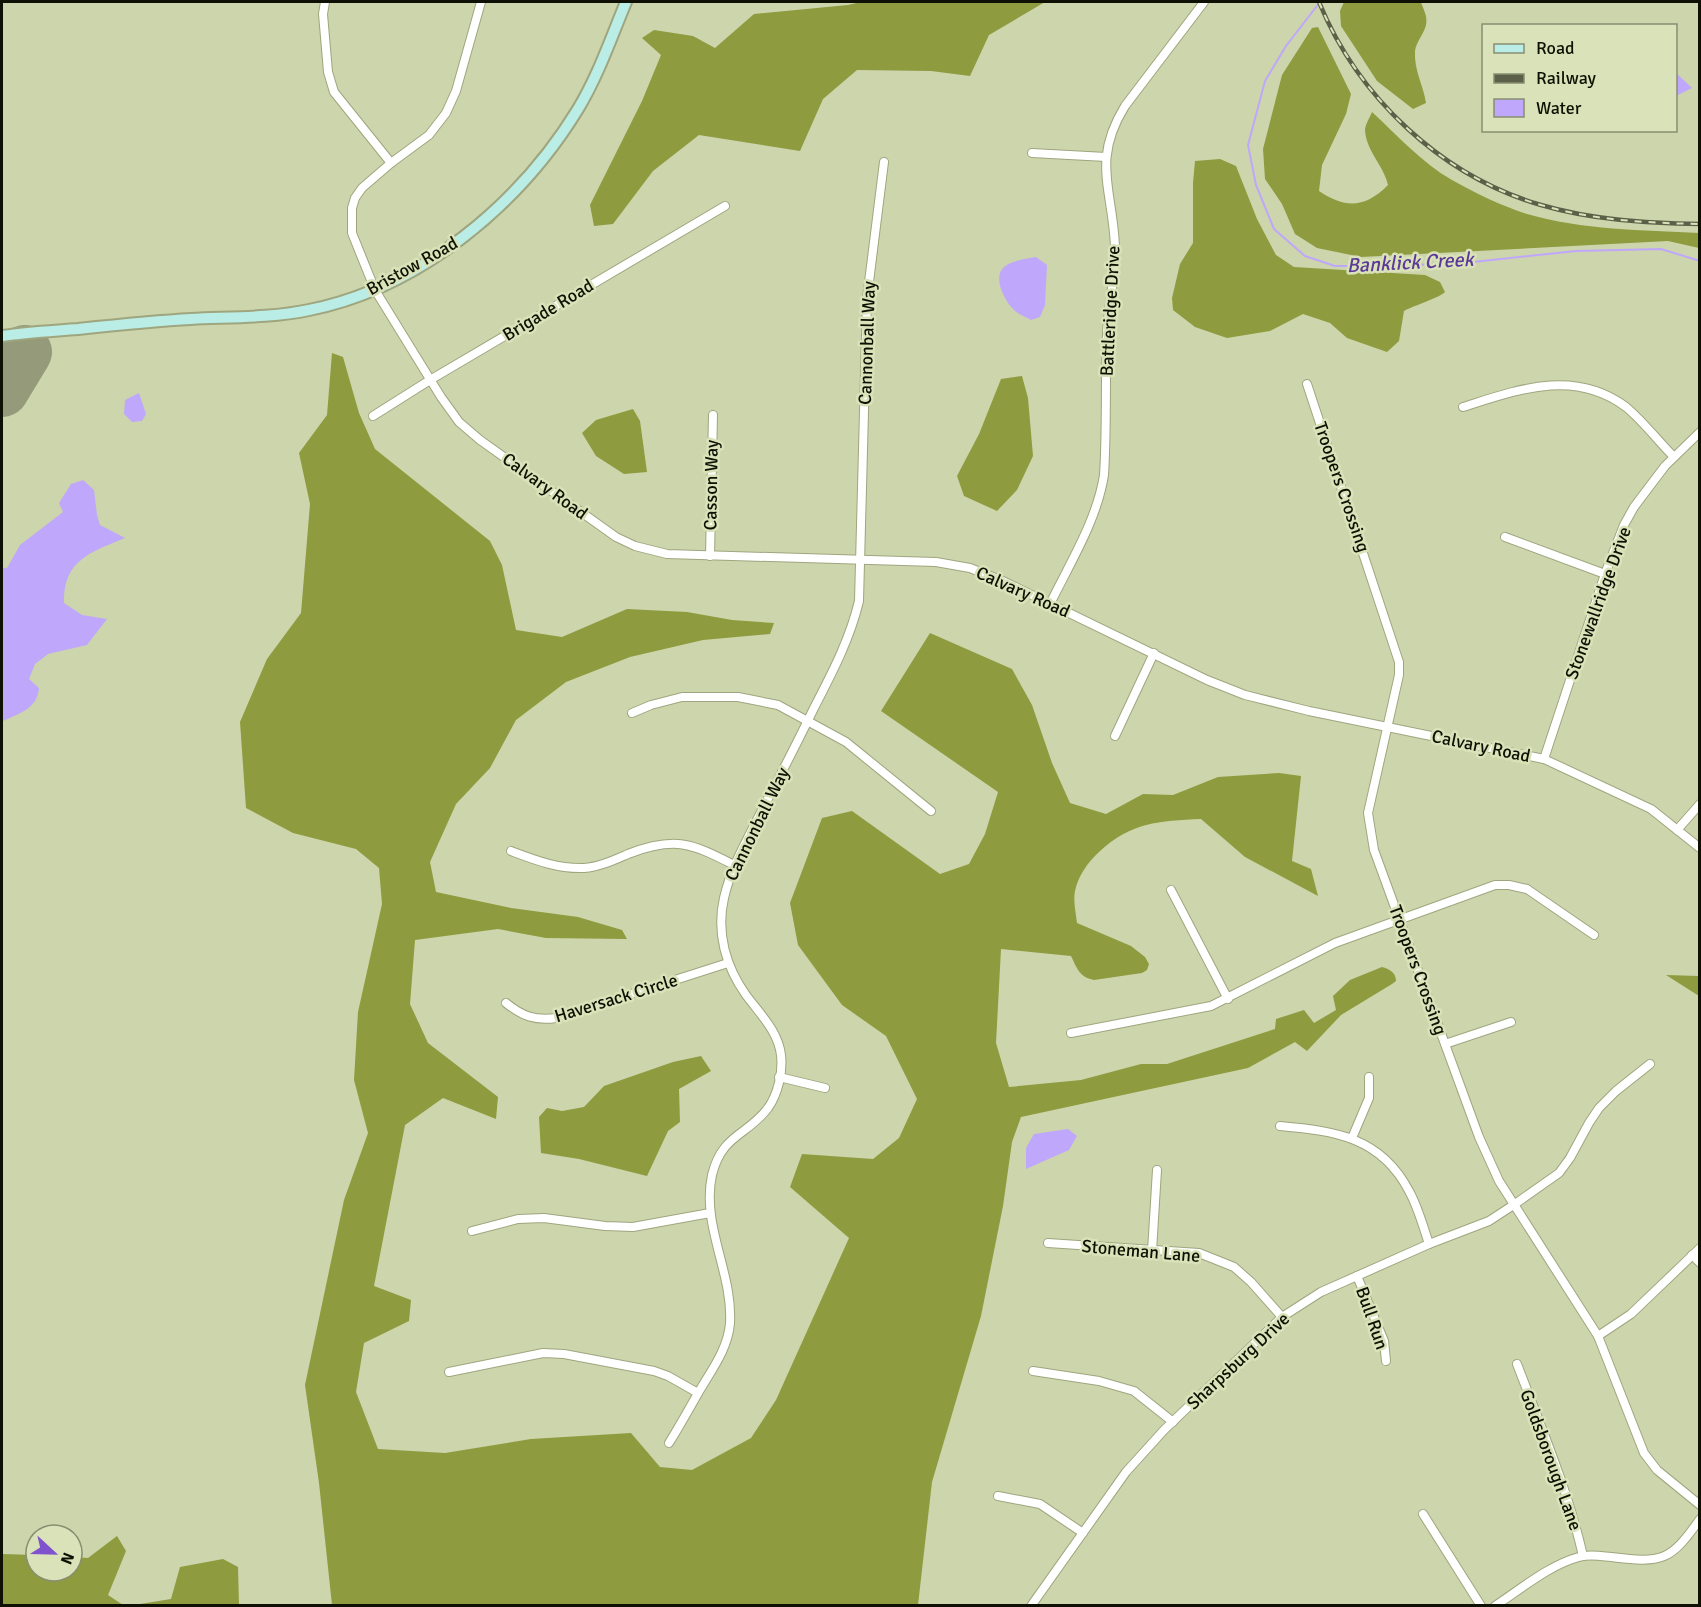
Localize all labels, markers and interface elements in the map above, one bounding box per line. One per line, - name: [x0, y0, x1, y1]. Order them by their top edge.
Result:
- legend: [1482, 24, 1677, 132]
- text: Road: [1536, 37, 1575, 59]
- text: Railway: [1536, 67, 1597, 89]
- text: Water: [1536, 97, 1582, 119]
- street label: Bristow Road: [362, 232, 462, 300]
- street label: Battleridge Drive: [1096, 245, 1124, 377]
- water label: Banklick Creek: [1346, 247, 1476, 278]
- street label: Brigade Road: [499, 274, 597, 346]
- street label: Cannonball Way: [854, 280, 880, 405]
- street label: Troopers Crossing: [1309, 419, 1375, 555]
- street label: Casson Way: [699, 439, 723, 531]
- street label: Calvary Road: [498, 448, 592, 524]
- street label: Stonewallridge Drive: [1560, 524, 1636, 682]
- street label: Calvary Road: [973, 562, 1073, 622]
- street label: Calvary Road: [1430, 725, 1532, 767]
- street label: Cannonball Way: [720, 763, 794, 884]
- street label: Troopers Crossing: [1384, 902, 1452, 1038]
- street label: Haversack Circle: [552, 969, 680, 1027]
- street label: Stoneman Lane: [1081, 1235, 1201, 1267]
- street label: Bull Run: [1351, 1284, 1393, 1352]
- street label: Sharpsburg Drive: [1182, 1308, 1294, 1414]
- street label: Goldsborough Lane: [1515, 1387, 1587, 1533]
- north arrow: [24, 1523, 84, 1583]
- text: N: [56, 1549, 78, 1567]

